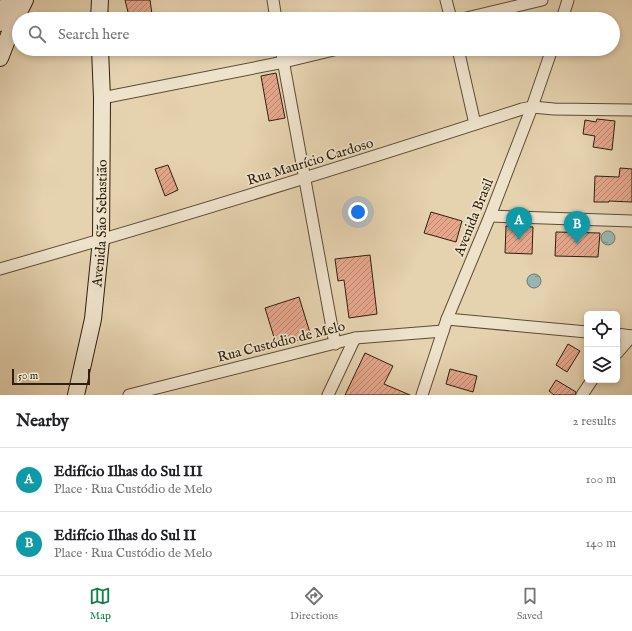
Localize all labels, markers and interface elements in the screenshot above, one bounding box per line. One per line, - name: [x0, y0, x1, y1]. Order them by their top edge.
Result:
- search box: [12, 12, 620, 56]
- icon: search: [26, 23, 48, 45]
- text: Search here: [58, 25, 129, 44]
- street label: Rua Maurício Cardoso: [245, 134, 376, 190]
- street label: Avenida São Sebastião: [88, 159, 112, 289]
- street label: Avenida Brasil: [450, 176, 498, 260]
- your location: [348, 202, 368, 222]
- pin: A: [506, 207, 532, 240]
- pin: B: [564, 211, 590, 244]
- map controls: [584, 311, 620, 383]
- button: locate: [584, 311, 620, 347]
- street label: Rua Custódio de Melo: [216, 317, 347, 367]
- button: layers: [584, 347, 620, 383]
- scale bar: [12, 367, 90, 386]
- text: 50 m: [18, 369, 38, 383]
- text: Nearby: [16, 411, 69, 432]
- text: 2 results: [572, 413, 616, 430]
- text: Edifício Ilhas do Sul III: [54, 462, 203, 481]
- text: A: [25, 471, 33, 488]
- text: 100 m: [586, 471, 616, 488]
- text: Place · Rua Custódio de Melo: [54, 481, 212, 498]
- text: Edifício Ilhas do Sul II: [54, 526, 196, 545]
- text: B: [25, 535, 33, 552]
- text: 140 m: [586, 535, 616, 552]
- text: Place · Rua Custódio de Melo: [54, 545, 212, 562]
- tab: Map: [89, 585, 111, 623]
- tab: Directions: [290, 585, 338, 623]
- tab: Saved: [517, 585, 543, 623]

